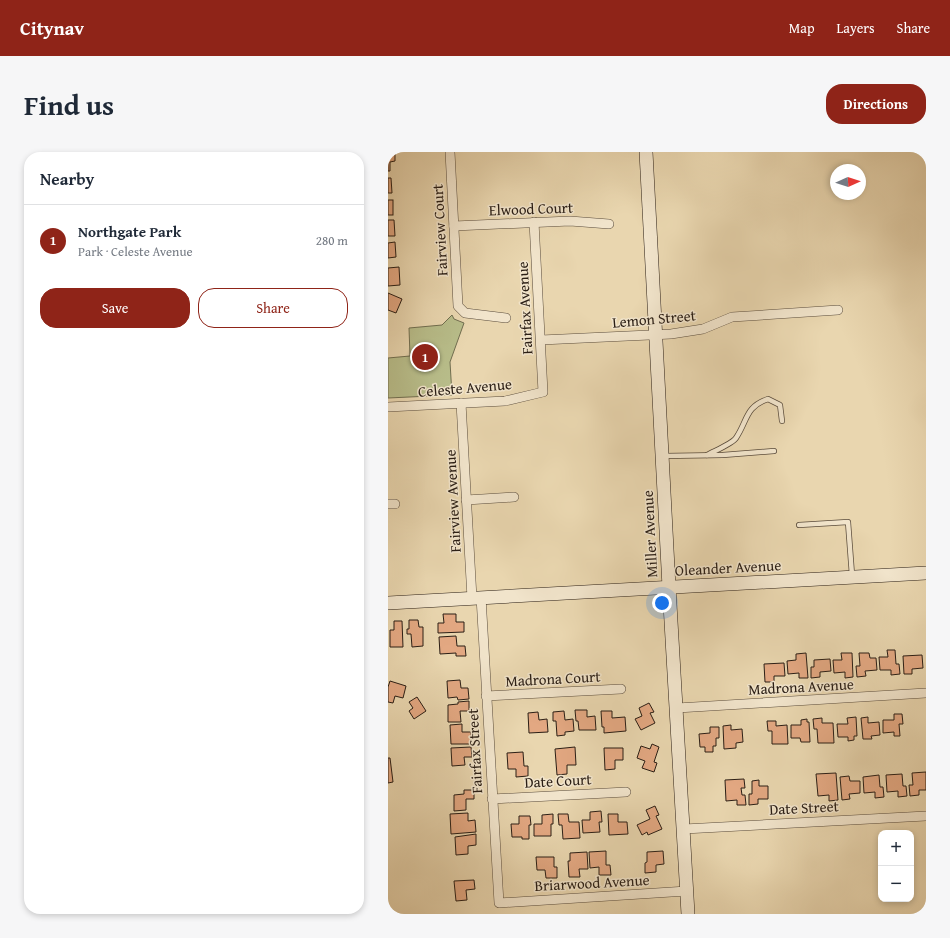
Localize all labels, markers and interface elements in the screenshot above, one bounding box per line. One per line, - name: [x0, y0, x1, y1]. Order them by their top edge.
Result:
- text: Citynav: [20, 14, 84, 42]
- text: Map: [789, 18, 815, 38]
- text: Layers: [837, 18, 875, 38]
- text: Share: [897, 18, 930, 38]
- text: Find us: [24, 84, 114, 125]
- button: Directions: [826, 84, 926, 124]
- north arrow: [830, 164, 866, 200]
- text: Nearby: [40, 166, 94, 191]
- street label: Fairview Court: [427, 183, 452, 277]
- street label: Elwood Court: [489, 197, 574, 220]
- text: Northgate Park: [78, 221, 181, 242]
- text: 1: [50, 231, 56, 250]
- text: 280 m: [316, 231, 348, 250]
- text: Park · Celeste Avenue: [78, 242, 193, 261]
- street label: Fairfax Avenue: [512, 261, 537, 355]
- button: Save: [40, 288, 190, 328]
- button: Share: [198, 288, 348, 328]
- street label: Lemon Street: [611, 304, 697, 333]
- pin: 1: [412, 342, 438, 372]
- street label: Celeste Avenue: [417, 373, 513, 402]
- street label: Fairview Avenue: [439, 449, 466, 553]
- street label: Miller Avenue: [637, 490, 662, 578]
- street label: Oleander Avenue: [674, 554, 782, 581]
- your location: [652, 593, 672, 613]
- street label: Madrona Court: [505, 665, 602, 691]
- street label: Madrona Avenue: [748, 673, 854, 700]
- street label: Fairfax Street: [462, 707, 487, 794]
- street label: Date Court: [524, 768, 593, 793]
- street label: Date Street: [769, 795, 840, 820]
- map controls: [878, 830, 914, 902]
- button: +: [878, 830, 914, 866]
- button: −: [878, 866, 914, 902]
- street label: Briarwood Avenue: [534, 869, 650, 896]

